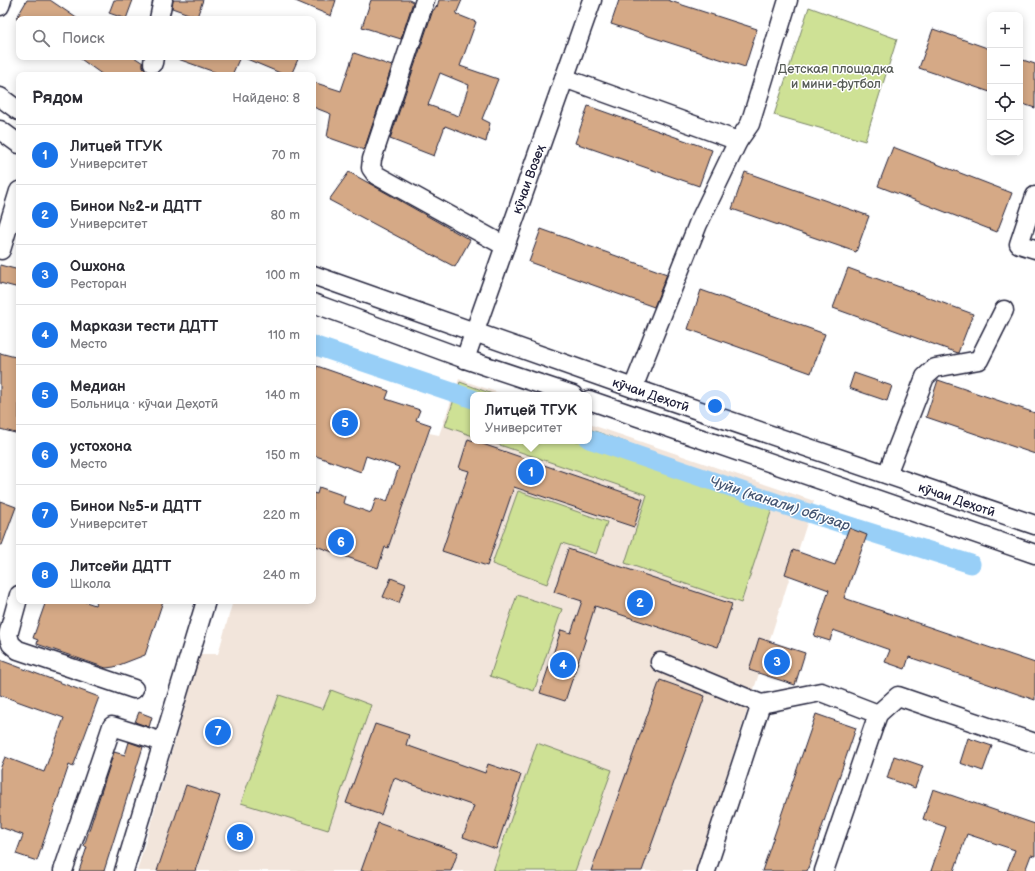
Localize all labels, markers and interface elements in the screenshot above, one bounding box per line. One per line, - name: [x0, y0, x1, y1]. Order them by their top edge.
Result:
- map controls: [987, 12, 1023, 156]
- button: +: [987, 12, 1023, 48]
- search box: [16, 16, 316, 60]
- icon: search: [30, 27, 52, 49]
- text: Поиск: [62, 29, 105, 48]
- button: −: [987, 48, 1023, 84]
- park label: Детская площадка и мини-футбол: [778, 61, 894, 92]
- button: locate: [987, 84, 1023, 120]
- text: Рядом: [32, 88, 83, 108]
- text: Найдено: 8: [232, 90, 300, 106]
- button: layers: [987, 120, 1023, 156]
- text: Литцей ТГУК: [70, 137, 162, 156]
- street label: кӯчаи Возеҳ: [509, 142, 549, 216]
- text: 1: [42, 147, 48, 163]
- text: 70 m: [272, 147, 300, 163]
- text: Университет: [70, 156, 147, 172]
- text: Бинои №2-и ДДТТ: [70, 197, 202, 216]
- text: 2: [41, 207, 49, 223]
- text: 80 m: [271, 207, 300, 223]
- text: Университет: [70, 216, 147, 232]
- text: Ошхона: [70, 257, 125, 276]
- text: 3: [41, 267, 49, 283]
- text: 100 m: [265, 267, 300, 283]
- text: Ресторан: [70, 276, 127, 292]
- text: Маркази тести ДДТТ: [70, 317, 218, 336]
- text: 4: [41, 327, 49, 343]
- text: 110 m: [268, 327, 300, 343]
- text: Место: [70, 336, 107, 352]
- street label: кӯчаи Деҳотӣ: [610, 374, 691, 416]
- text: Медиан: [70, 377, 126, 396]
- text: 5: [41, 387, 49, 403]
- text: 140 m: [265, 387, 300, 403]
- popup: [470, 392, 592, 444]
- text: Больница · кӯчаи Деҳотӣ: [70, 396, 218, 412]
- your location: [705, 396, 725, 416]
- text: Литцей ТГУК: [485, 401, 577, 420]
- pin: 5: [332, 408, 358, 438]
- text: Университет: [485, 420, 562, 436]
- text: устохона: [70, 437, 132, 456]
- text: 6: [41, 447, 49, 463]
- text: 150 m: [266, 447, 300, 463]
- text: Место: [70, 456, 107, 472]
- pin: 1: [518, 457, 544, 487]
- water label: Чуйи (канали) обгузар: [707, 473, 852, 534]
- street label: кӯчаи Деҳотӣ: [916, 479, 997, 521]
- text: Бинои №5-и ДДТТ: [70, 497, 201, 516]
- text: 7: [41, 507, 49, 523]
- text: 220 m: [263, 507, 300, 523]
- text: Университет: [70, 516, 147, 532]
- pin: 6: [328, 527, 354, 557]
- text: Литсейи ДДТТ: [70, 557, 171, 576]
- text: 8: [41, 567, 49, 583]
- text: 240 m: [263, 567, 300, 583]
- text: Школа: [70, 576, 111, 592]
- pin: 2: [627, 588, 653, 618]
- pin: 3: [764, 647, 790, 677]
- pin: 4: [550, 650, 576, 680]
- pin: 7: [205, 717, 231, 747]
- pin: 8: [227, 822, 253, 852]

